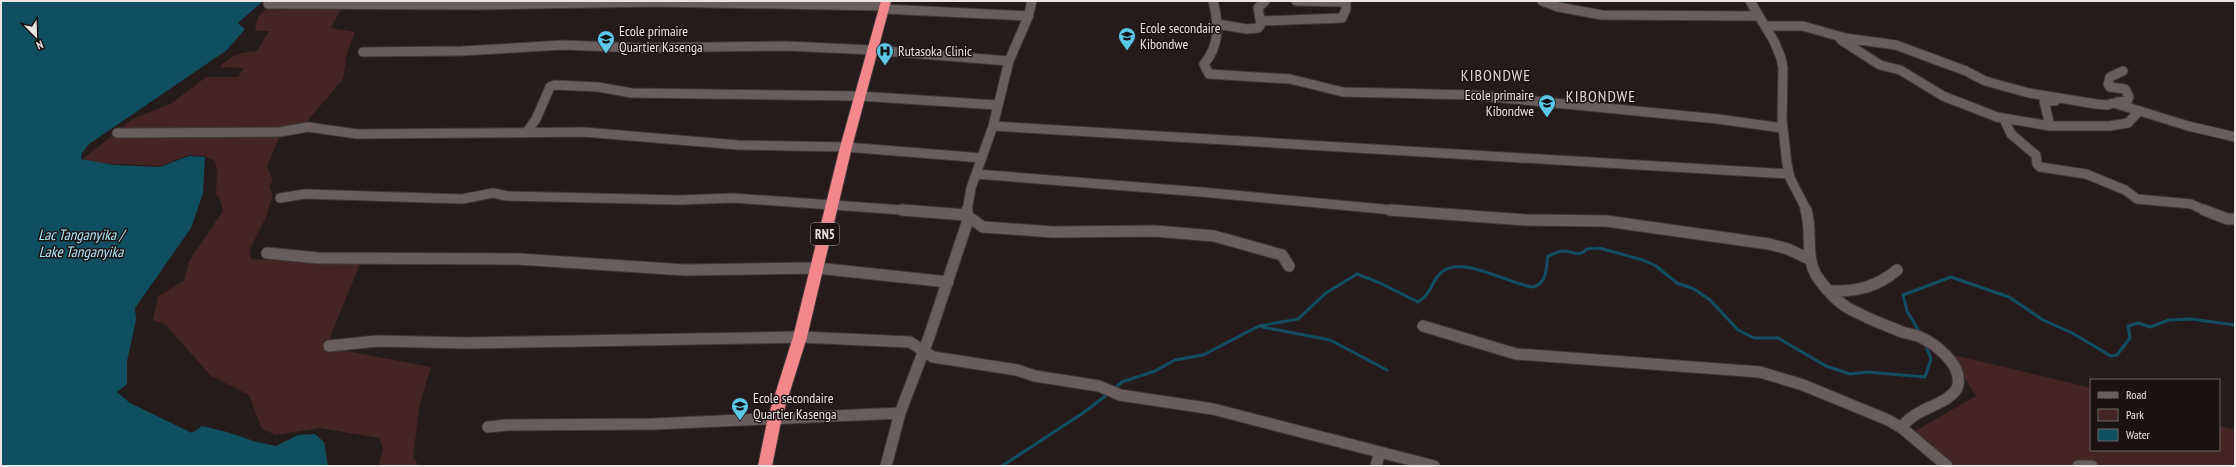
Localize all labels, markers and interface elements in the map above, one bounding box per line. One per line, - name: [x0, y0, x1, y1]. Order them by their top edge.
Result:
- north arrow: [16, 16, 56, 56]
- place label: Ecole secondaire Kibondwe: [1140, 19, 1221, 53]
- place label: Ecole primaire Quartier Kasenga: [619, 22, 703, 56]
- school or university icon: Ecole secondaire Kibondwe: [1117, 26, 1137, 51]
- school or university icon: Ecole primaire Quartier Kasenga: [596, 29, 616, 54]
- text: N: [34, 38, 45, 53]
- hospital icon: Rutasoka Clinic: [875, 41, 895, 66]
- place label: Rutasoka Clinic: [898, 42, 972, 60]
- district label: KIBONDWE: [1461, 65, 1531, 85]
- place label: Ecole primaire Kibondwe: [1465, 86, 1534, 120]
- district label: KIBONDWE: [1566, 86, 1636, 106]
- school or university icon: Ecole primaire Kibondwe: [1537, 93, 1557, 118]
- road number: RN5: [811, 223, 839, 245]
- water label: Lac Tanganyika / Lake Tanganyika: [38, 225, 127, 261]
- legend: [2090, 379, 2220, 451]
- text: Road: [2126, 387, 2146, 402]
- place label: Ecole secondaire Quartier Kasenga: [753, 389, 837, 423]
- school or university icon: Ecole secondaire Quartier Kasenga: [730, 396, 750, 421]
- text: Park: [2126, 407, 2144, 422]
- text: Water: [2126, 427, 2151, 442]

